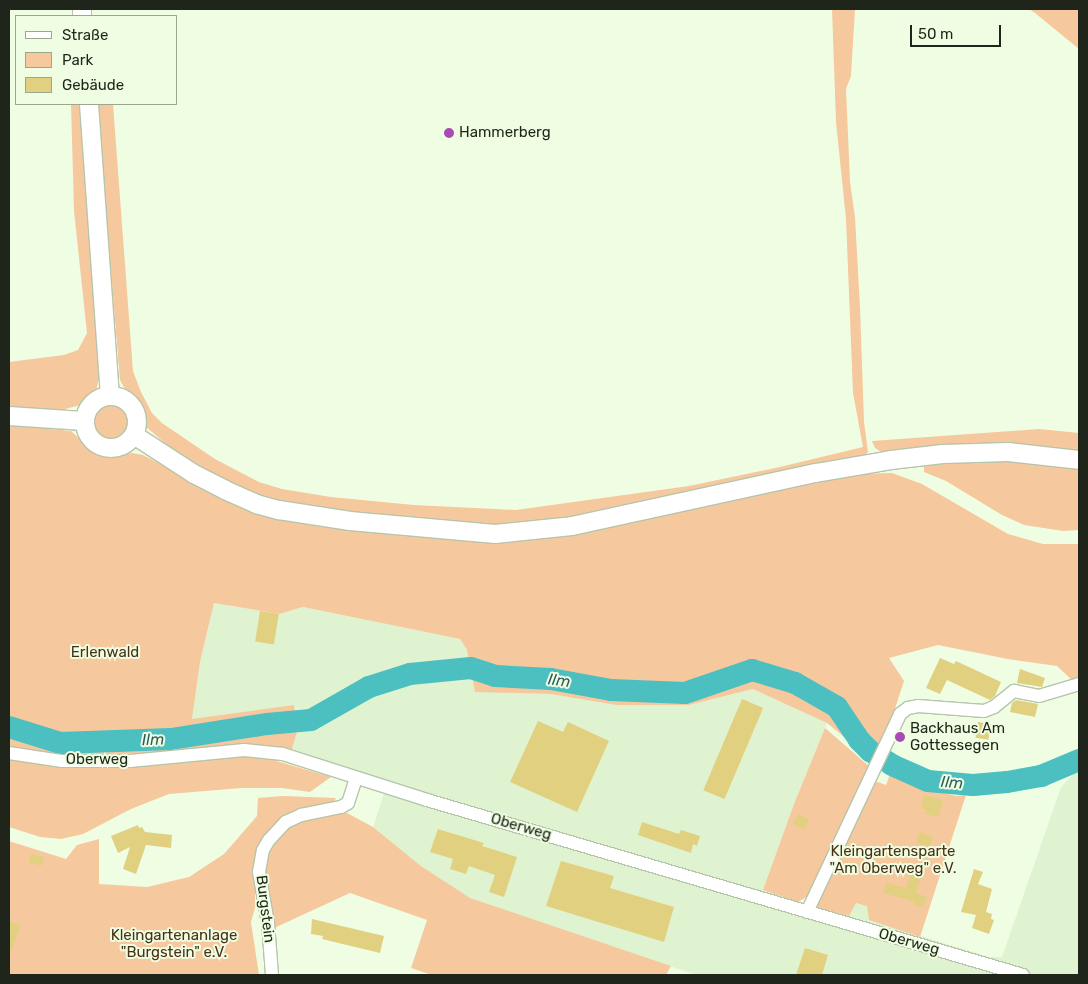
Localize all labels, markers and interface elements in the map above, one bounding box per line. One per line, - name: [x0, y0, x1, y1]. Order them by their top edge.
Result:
- legend: [15, 15, 178, 105]
- scale bar: [913, 15, 1004, 47]
- text: 50 m: [918, 25, 953, 43]
- text: Straße: [62, 26, 108, 44]
- text: Park: [62, 51, 93, 69]
- text: Gebäude: [62, 76, 124, 94]
- place label: Hammerberg: [459, 124, 551, 142]
- marker: Hammerberg: [443, 127, 455, 139]
- park label: Erlenwald: [71, 644, 139, 662]
- water label: Ilm: [547, 670, 571, 692]
- place label: Backhaus Am Gottessegen: [910, 719, 1005, 754]
- water label: Ilm: [141, 730, 165, 750]
- marker: Backhaus Am Gottessegen: [894, 731, 906, 743]
- street label: Oberweg: [66, 751, 128, 769]
- water label: Ilm: [940, 772, 964, 794]
- street label: Oberweg: [489, 810, 553, 844]
- park label: Kleingartensparte "Am Oberweg" e.V.: [830, 842, 956, 877]
- street label: Burgstein: [252, 874, 278, 944]
- street label: Oberweg: [877, 925, 941, 959]
- park label: Kleingartenanlage "Burgstein" e.V.: [111, 926, 237, 961]

